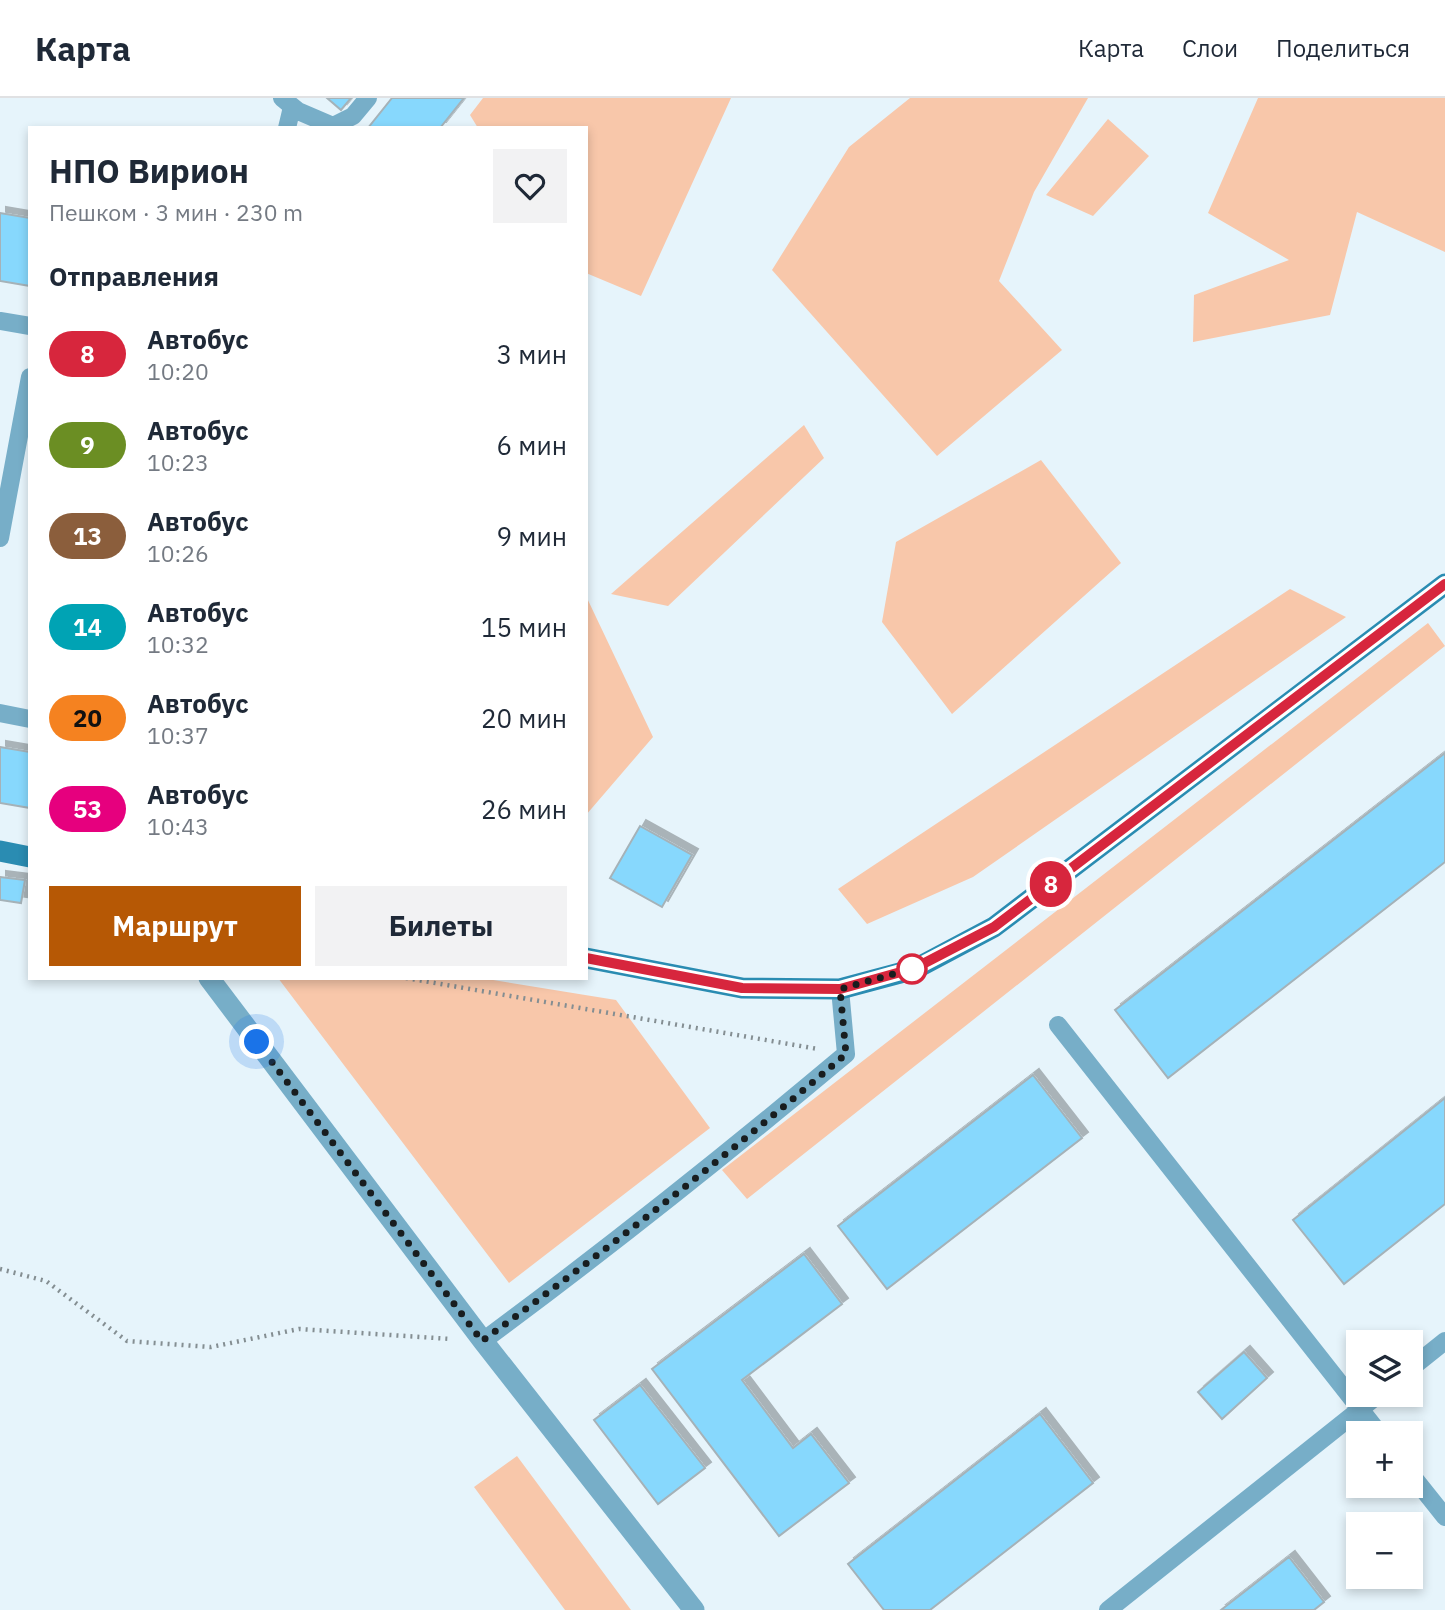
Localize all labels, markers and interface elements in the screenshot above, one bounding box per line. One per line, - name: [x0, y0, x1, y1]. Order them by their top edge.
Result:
- text: Карта: [35, 27, 131, 70]
- text: Карта: [1078, 32, 1144, 64]
- text: Слои: [1182, 32, 1238, 64]
- text: Поделиться: [1276, 32, 1410, 64]
- text: НПО Вирион: [49, 149, 249, 192]
- button: heart: [493, 149, 567, 223]
- text: Пешком · 3 мин · 230 m: [49, 197, 303, 227]
- text: Отправления: [49, 259, 219, 293]
- text: Автобус: [147, 322, 249, 356]
- text: 3 мин: [497, 337, 567, 371]
- text: 8: [80, 338, 95, 370]
- text: 10:20: [147, 356, 209, 386]
- text: Автобус: [147, 413, 249, 447]
- text: 6 мин: [497, 428, 567, 462]
- text: 9: [80, 429, 95, 461]
- text: 10:23: [147, 447, 209, 477]
- text: Автобус: [147, 504, 249, 538]
- text: 9 мин: [497, 519, 567, 553]
- text: 13: [73, 520, 102, 552]
- text: 10:26: [147, 538, 209, 568]
- text: Автобус: [147, 595, 249, 629]
- text: 15 мин: [481, 610, 567, 644]
- text: 14: [73, 611, 102, 643]
- text: 10:32: [147, 629, 209, 659]
- text: Автобус: [147, 686, 249, 720]
- text: 20 мин: [481, 701, 567, 735]
- text: 20: [73, 702, 102, 734]
- text: 10:37: [147, 720, 209, 750]
- text: Автобус: [147, 777, 249, 811]
- text: 26 мин: [481, 792, 567, 826]
- text: 53: [73, 793, 102, 825]
- text: 10:43: [147, 811, 209, 841]
- line badge: 8: [1028, 861, 1074, 907]
- text: 8: [1044, 868, 1058, 900]
- button: Маршрут: [49, 886, 301, 966]
- button: Билеты: [315, 886, 567, 966]
- unlabelled marker: [897, 954, 927, 984]
- your location: [239, 1024, 274, 1059]
- map controls: [1346, 1330, 1423, 1589]
- button: layers: [1346, 1330, 1423, 1407]
- button: +: [1346, 1421, 1423, 1498]
- button: −: [1346, 1512, 1423, 1589]

